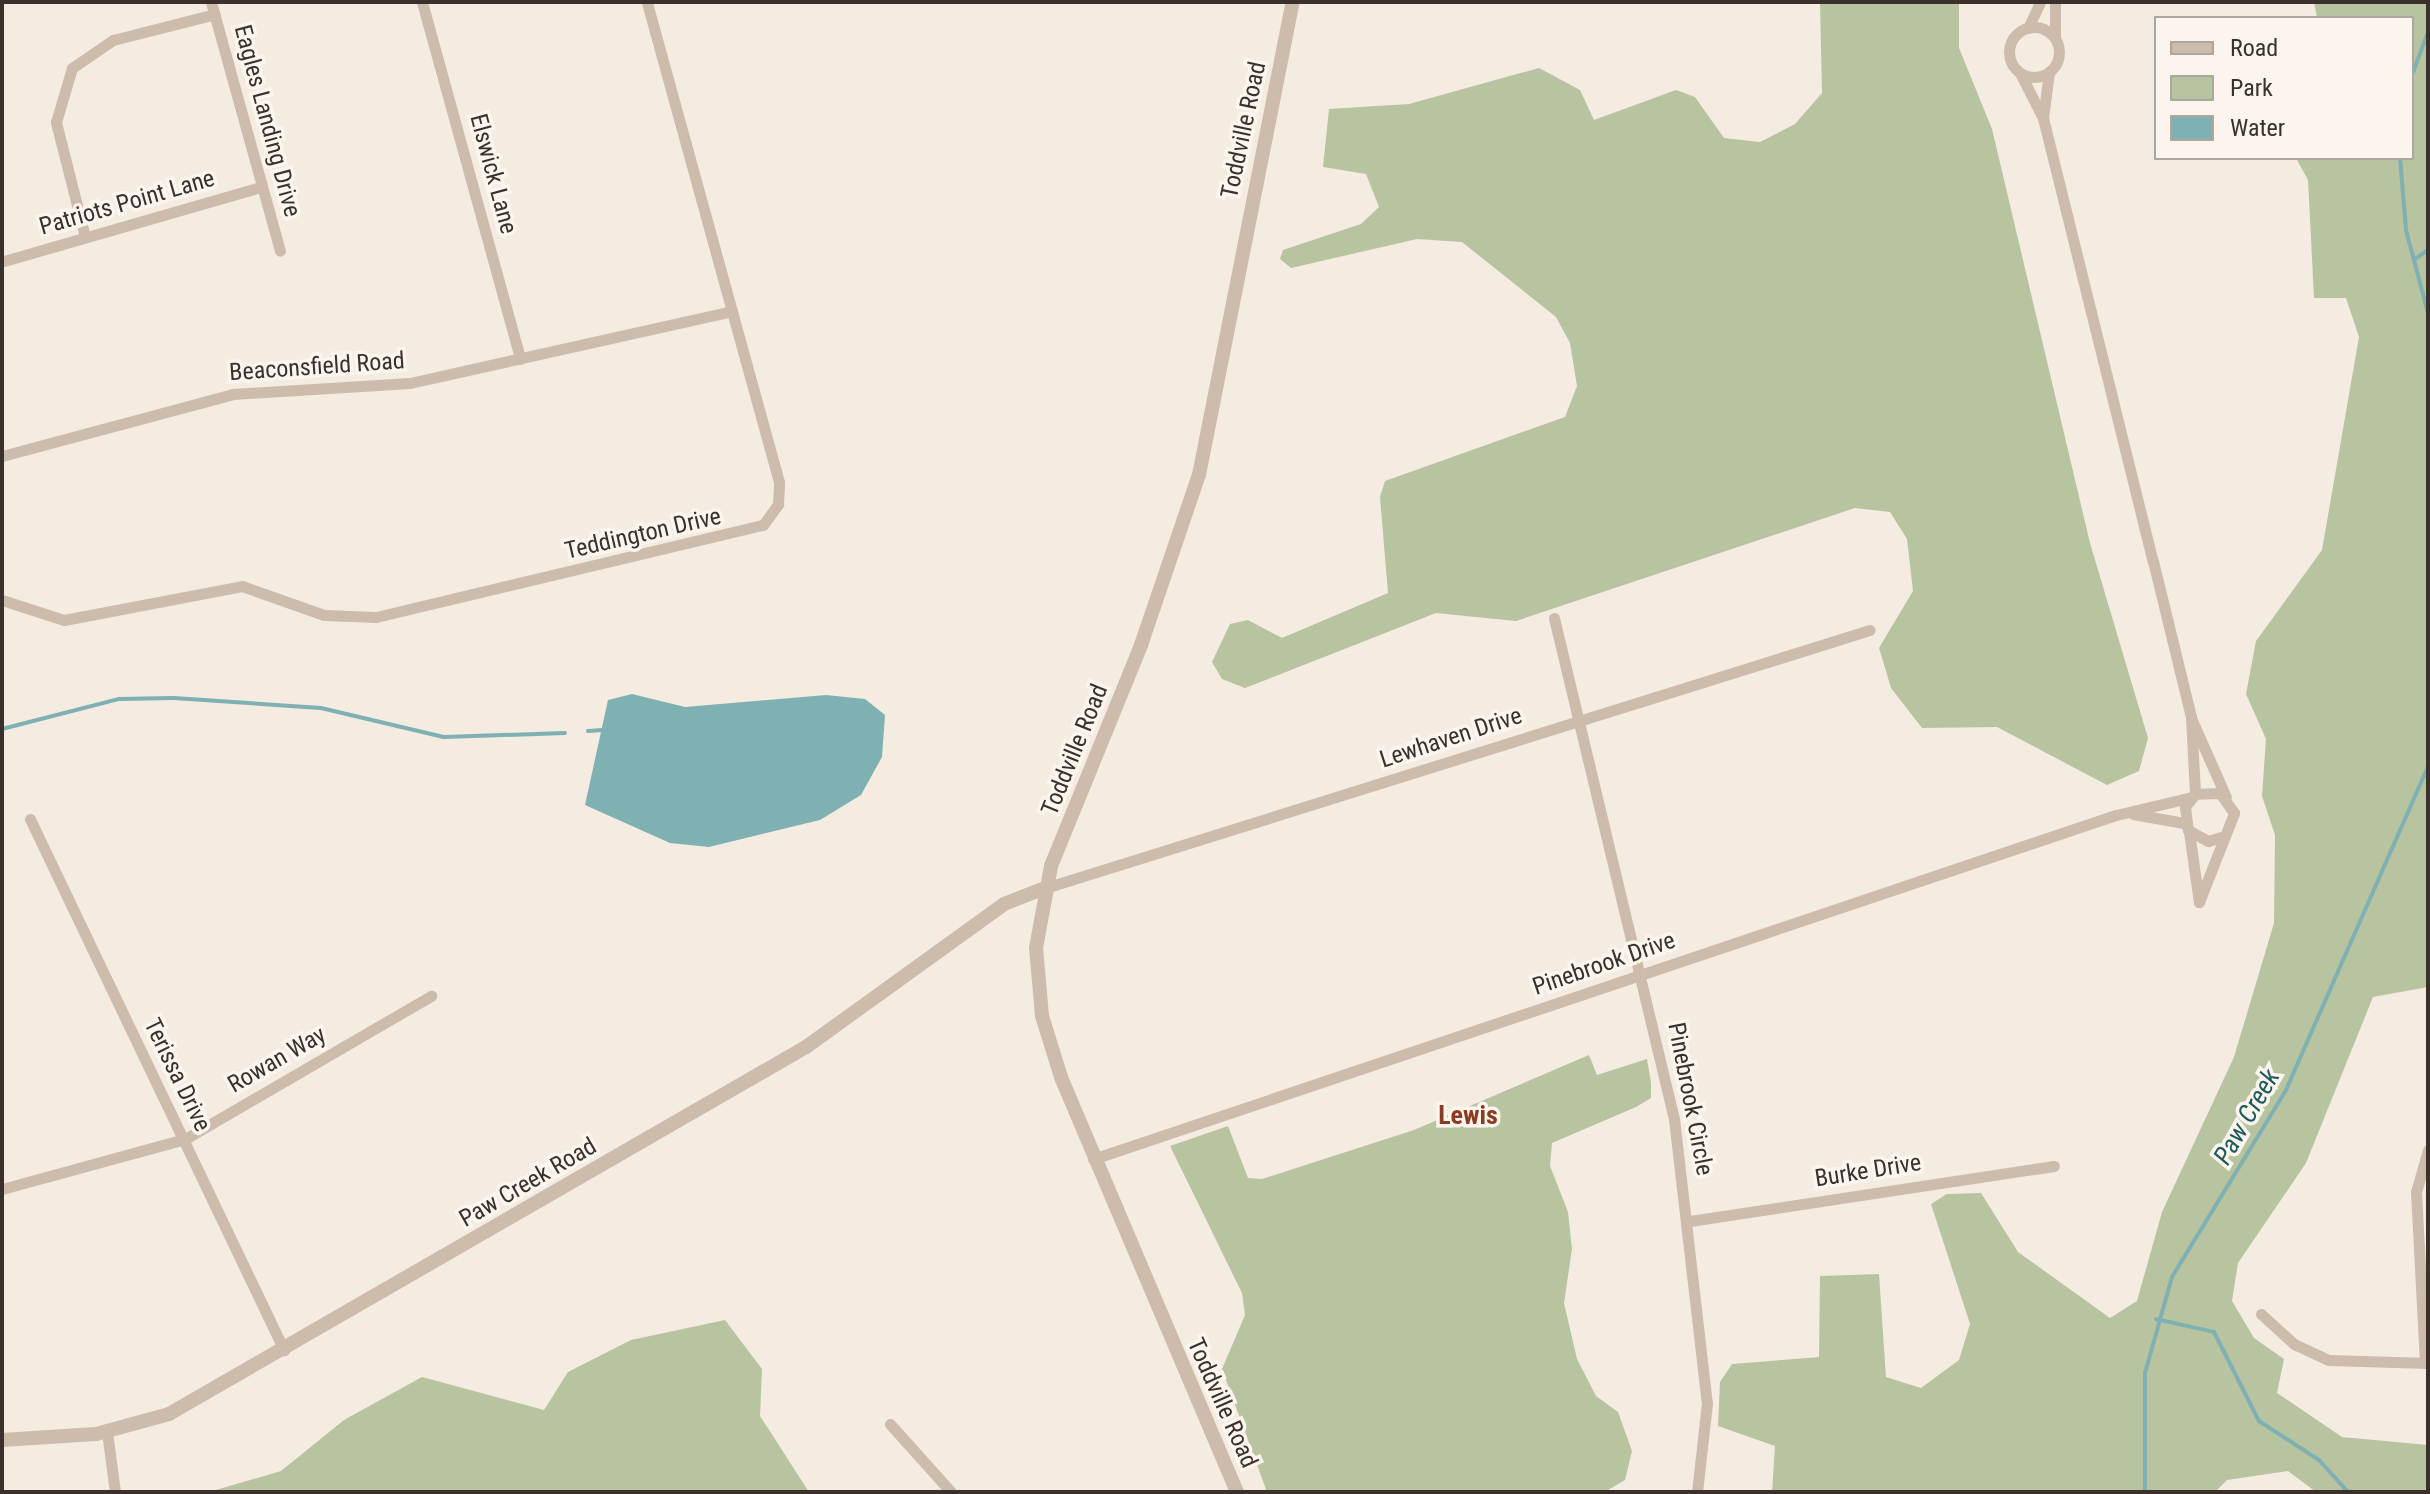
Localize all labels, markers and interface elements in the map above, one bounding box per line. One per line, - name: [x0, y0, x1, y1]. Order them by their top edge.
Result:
- legend: [2154, 16, 2414, 160]
- street label: Eagles Landing Drive: [228, 22, 306, 220]
- text: Road: [2230, 34, 2278, 62]
- street label: Toddville Road: [1215, 59, 1273, 201]
- text: Park: [2230, 74, 2273, 102]
- street label: Elswick Lane: [463, 111, 523, 237]
- text: Water: [2230, 114, 2285, 142]
- street label: Patriots Point Lane: [36, 164, 218, 242]
- street label: Beaconsfield Road: [228, 347, 406, 387]
- street label: Teddington Drive: [562, 502, 724, 566]
- street label: Toddville Road: [1036, 680, 1114, 820]
- street label: Lewhaven Drive: [1376, 702, 1526, 774]
- street label: Pinebrook Drive: [1529, 926, 1679, 1002]
- street label: Terissa Drive: [137, 1014, 217, 1136]
- street label: Rowan Way: [223, 1020, 331, 1100]
- street label: Pinebrook Circle: [1661, 1020, 1719, 1178]
- water label: Paw Creek: [2207, 1064, 2287, 1170]
- district label: Lewis: [1438, 1100, 1498, 1132]
- street label: Paw Creek Road: [454, 1132, 602, 1234]
- street label: Burke Drive: [1813, 1148, 1923, 1194]
- street label: Toddville Road: [1181, 1334, 1263, 1472]

